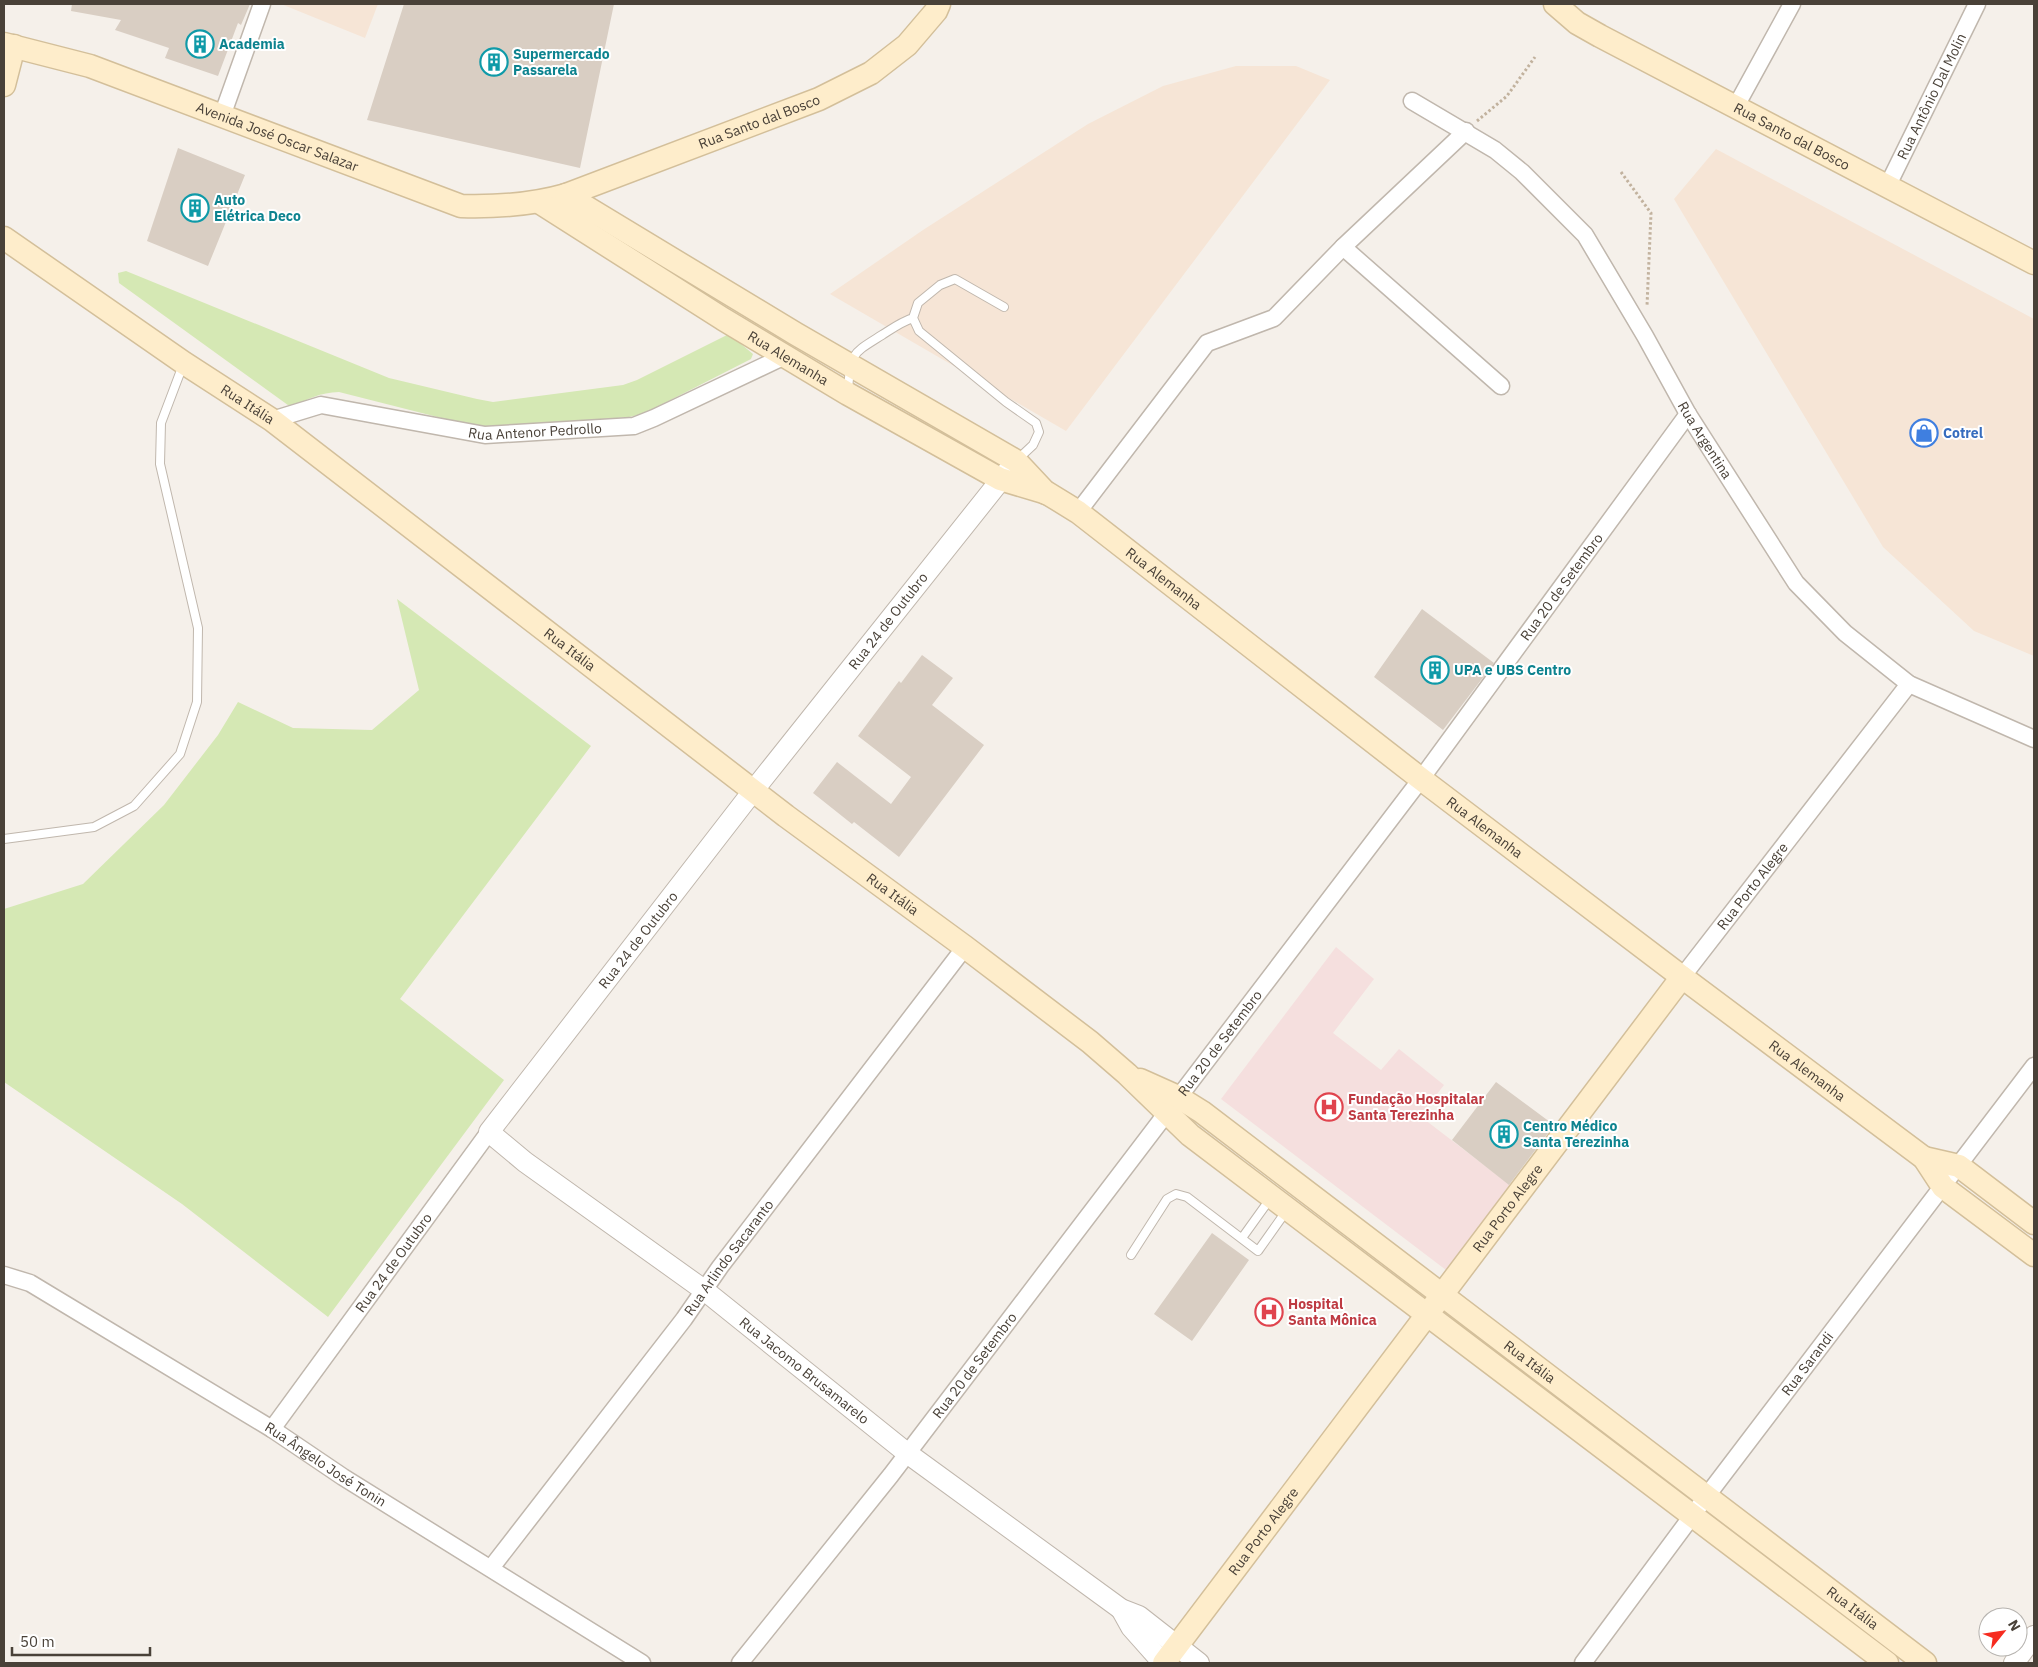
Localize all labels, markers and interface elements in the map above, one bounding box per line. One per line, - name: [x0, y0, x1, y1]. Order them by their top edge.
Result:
- building icon: Academia: [185, 29, 215, 59]
- street label: Rua Antônio Dal Molin: [1893, 30, 1970, 162]
- place label: Academia: [219, 35, 285, 53]
- place label: Supermercado Passarela: [513, 45, 610, 79]
- building icon: Supermercado Passarela: [479, 47, 509, 77]
- street label: Rua Santo dal Bosco: [696, 90, 823, 153]
- street label: Avenida José Oscar Salazar: [194, 98, 361, 176]
- street label: Rua Santo dal Bosco: [1731, 99, 1853, 174]
- place label: Auto Elétrica Deco: [214, 191, 301, 225]
- building icon: Auto Elétrica Deco: [180, 193, 210, 223]
- street label: Rua Alemanha: [744, 327, 832, 390]
- street label: Rua Itália: [217, 380, 278, 429]
- street label: Rua Argentina: [1674, 398, 1736, 483]
- shop icon: Cotrel: [1909, 418, 1939, 448]
- street label: Rua Antenor Pedrollo: [467, 419, 602, 444]
- place label: Cotrel: [1943, 424, 1983, 442]
- street label: Rua 20 de Setembro: [1516, 530, 1607, 644]
- street label: Rua Alemanha: [1122, 544, 1206, 614]
- street label: Rua 24 de Outubro: [844, 569, 932, 673]
- street label: Rua Itália: [540, 624, 600, 675]
- building icon: UPA e UBS Centro: [1420, 655, 1450, 685]
- place label: UPA e UBS Centro: [1454, 661, 1571, 679]
- street label: Rua Alemanha: [1443, 793, 1527, 862]
- street label: Rua Porto Alegre: [1713, 839, 1792, 933]
- street label: Rua Itália: [863, 869, 923, 919]
- street label: Rua 24 de Outubro: [594, 888, 682, 992]
- street label: Rua 20 de Setembro: [1174, 986, 1266, 1100]
- street label: Rua Alemanha: [1765, 1036, 1850, 1106]
- place label: Fundação Hospitalar Santa Terezinha: [1348, 1090, 1485, 1124]
- hospital icon: Fundação Hospitalar Santa Terezinha: [1314, 1092, 1344, 1122]
- place label: Centro Médico Santa Terezinha: [1523, 1117, 1629, 1151]
- building icon: Centro Médico Santa Terezinha: [1489, 1119, 1519, 1149]
- street label: Rua Porto Alegre: [1468, 1160, 1547, 1256]
- street label: Rua Arlindo Sacaranto: [680, 1196, 777, 1319]
- street label: Rua 24 de Outubro: [351, 1209, 436, 1316]
- place label: Hospital Santa Mônica: [1288, 1295, 1377, 1329]
- hospital icon: Hospital Santa Mônica: [1254, 1297, 1284, 1327]
- street label: Rua 20 de Setembro: [928, 1309, 1021, 1422]
- street label: Rua Jacomo Brusamarelo: [736, 1313, 873, 1428]
- street label: Rua Sarandi: [1777, 1328, 1837, 1399]
- street label: Rua Itália: [1500, 1336, 1560, 1388]
- street label: Rua Ângelo José Tonin: [262, 1418, 390, 1511]
- street label: Rua Porto Alegre: [1224, 1483, 1303, 1579]
- street label: Rua Itália: [1823, 1582, 1883, 1634]
- north arrow: [1978, 1607, 2028, 1657]
- text: N: [2004, 1617, 2025, 1634]
- scale bar: [12, 1624, 150, 1656]
- text: 50 m: [20, 1632, 55, 1651]

